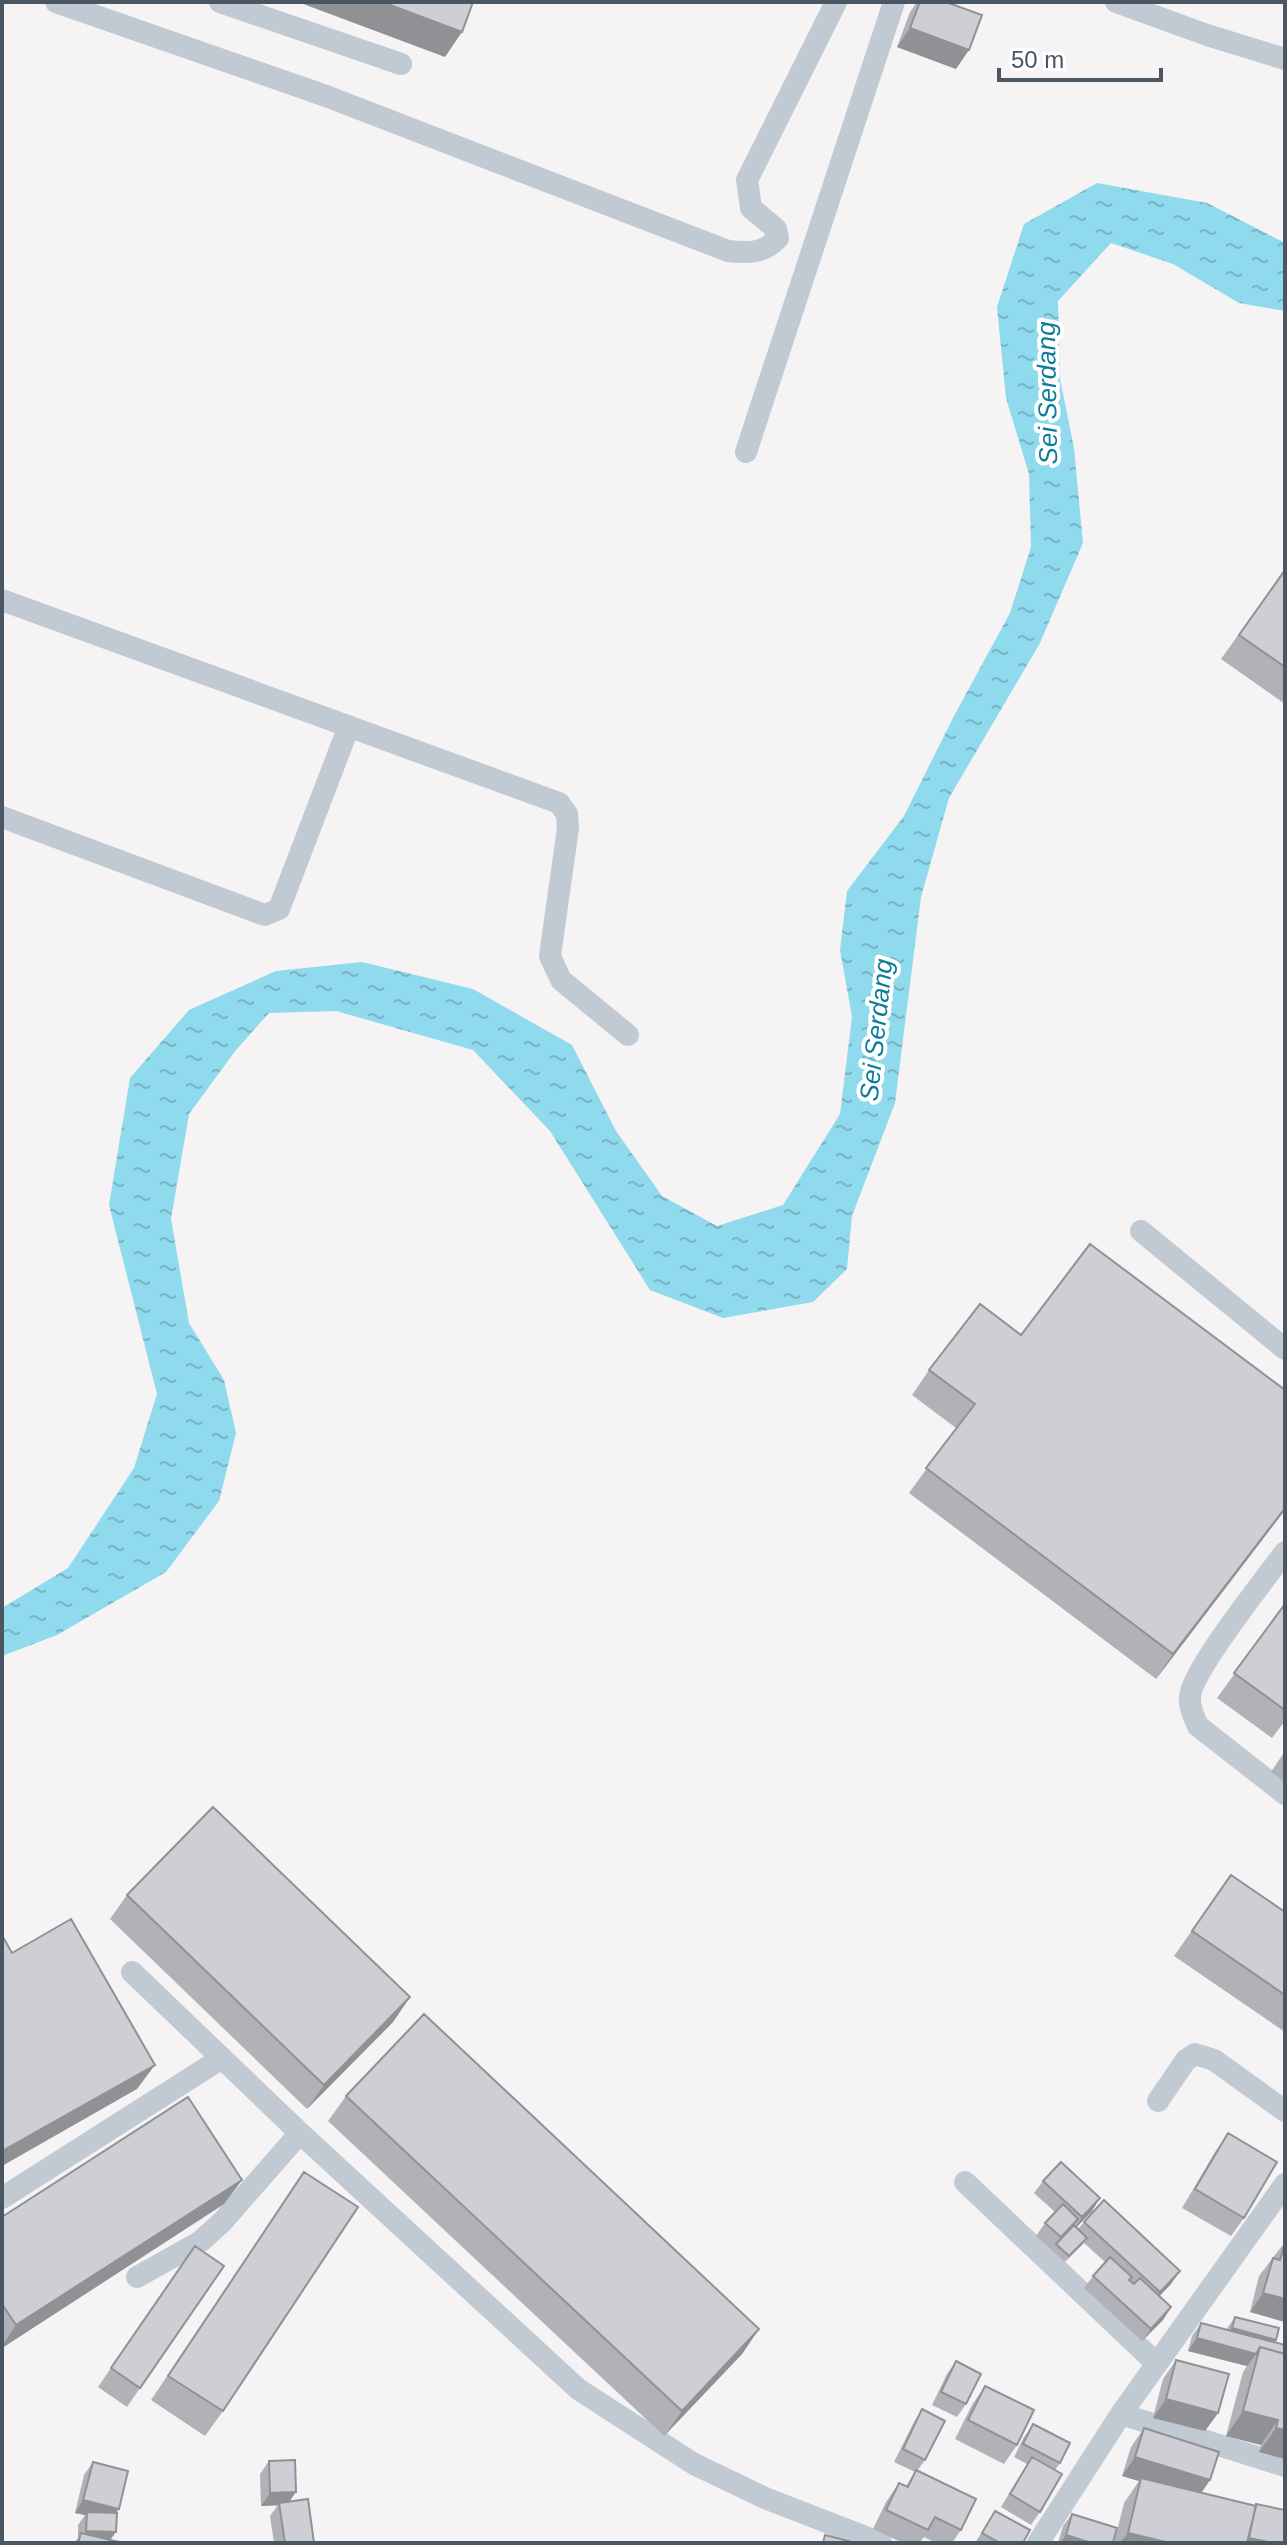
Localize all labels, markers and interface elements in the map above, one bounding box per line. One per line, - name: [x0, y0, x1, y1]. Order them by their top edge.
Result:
- scale bar: [999, 32, 1161, 82]
- text: 50 m: [1011, 46, 1064, 73]
- water label: Sei Serdang: [1031, 321, 1063, 465]
- water label: Sei Serdang: [854, 957, 898, 1103]

